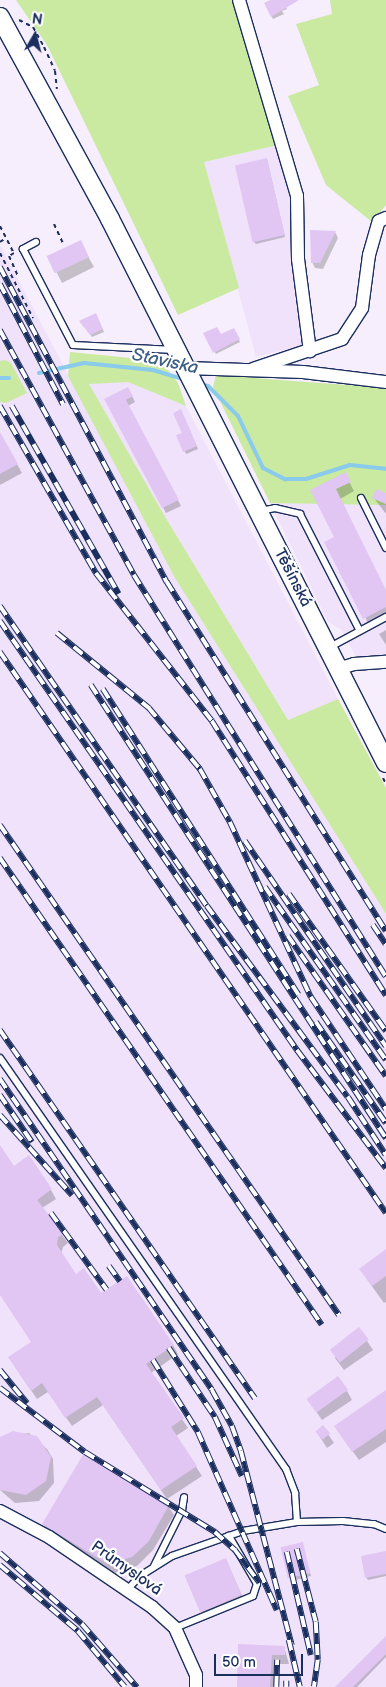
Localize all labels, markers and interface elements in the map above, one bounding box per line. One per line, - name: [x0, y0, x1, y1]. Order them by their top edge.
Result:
- north arrow: [10, 10, 60, 60]
- text: N: [31, 11, 44, 29]
- water label: Staviska: [130, 344, 200, 380]
- street label: Těšínská: [269, 546, 315, 610]
- street label: Průmyslová: [87, 1538, 165, 1600]
- scale bar: [216, 1644, 305, 1676]
- text: 50 m: [222, 1653, 256, 1672]

